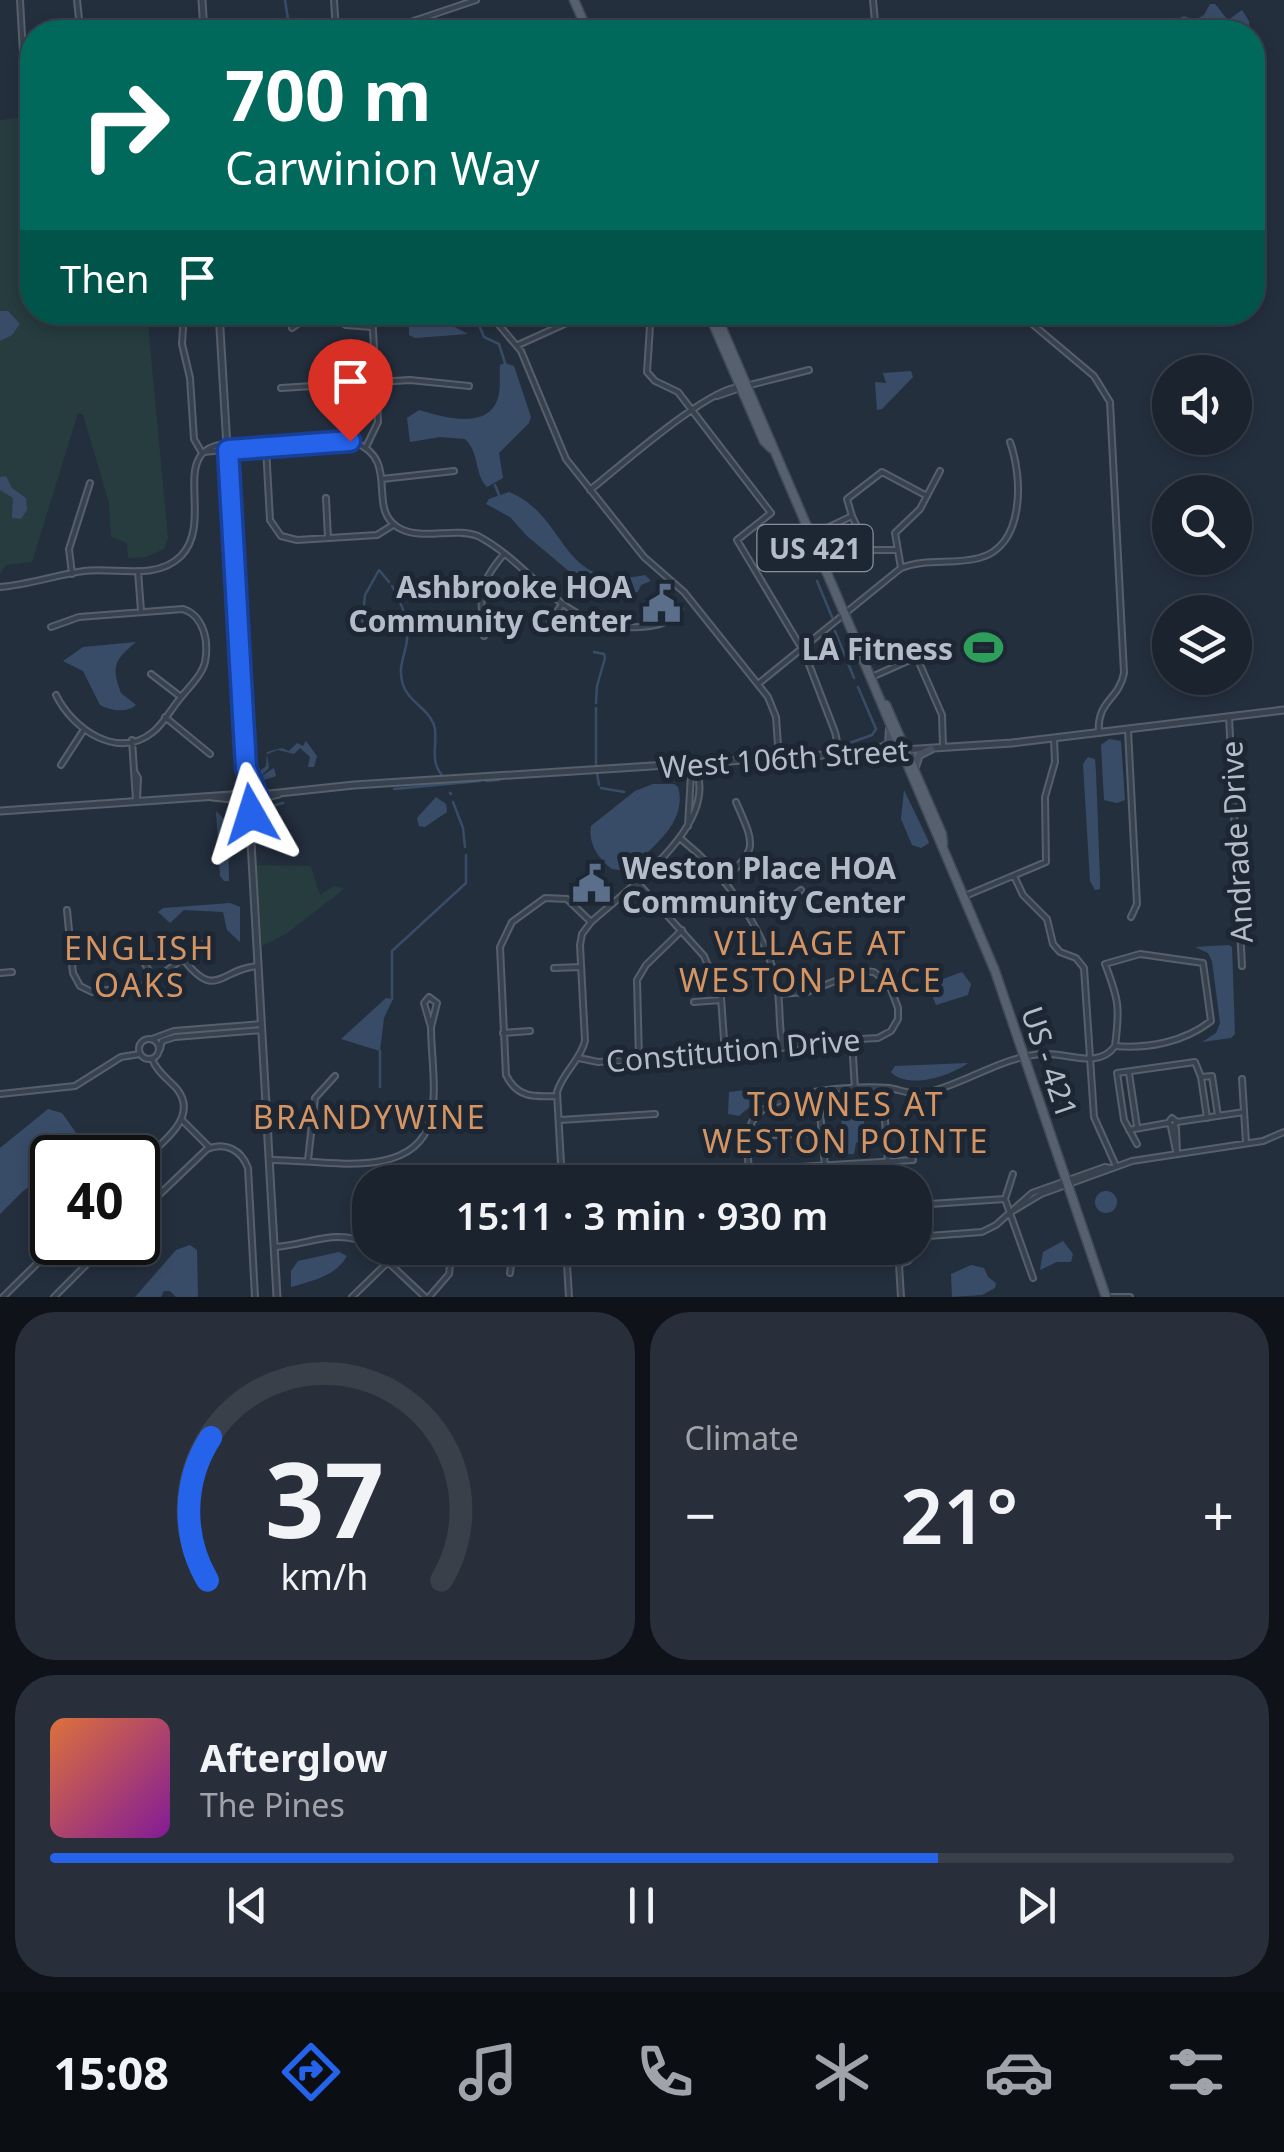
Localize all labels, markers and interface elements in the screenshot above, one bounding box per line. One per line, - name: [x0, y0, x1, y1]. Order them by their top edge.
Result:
- text: 700 m: [225, 46, 432, 142]
- icon: right: [60, 60, 190, 190]
- text: Carwinion Way: [225, 137, 540, 198]
- icon: arrive: [170, 250, 225, 305]
- text: Then: [60, 252, 150, 304]
- pin: [308, 339, 393, 442]
- icon: arrive: [323, 354, 378, 409]
- map controls: [1152, 355, 1252, 695]
- button: sound: [1152, 355, 1252, 455]
- button: search: [1152, 475, 1252, 575]
- road number: US 421: [758, 525, 872, 571]
- place label: Ashbrooke HOA Community Center: [349, 566, 633, 641]
- public building icon: Ashbrooke HOA Community Center: [641, 582, 683, 624]
- button: layers: [1152, 595, 1252, 695]
- sports icon: LA Fitness: [962, 627, 1004, 669]
- place label: LA Fitness: [802, 628, 953, 669]
- street label: West 106th Street: [658, 729, 910, 787]
- street label: Andrade Drive: [1210, 740, 1262, 944]
- position arrow: [199, 762, 303, 866]
- place label: Weston Place HOA Community Center: [622, 847, 906, 922]
- public building icon: Weston Place HOA Community Center: [571, 863, 613, 905]
- district label: VILLAGE AT WESTON PLACE: [679, 921, 943, 1001]
- district label: ENGLISH OAKS: [64, 926, 216, 1006]
- street label: US - 421: [1012, 1001, 1088, 1123]
- street label: Constitution Drive: [604, 1018, 862, 1082]
- district label: TOWNES AT WESTON POINTE: [702, 1082, 990, 1162]
- district label: BRANDYWINE: [253, 1095, 487, 1138]
- speed limit sign: 40: [30, 1135, 160, 1265]
- text: 15:11 · 3 min · 930 m: [456, 1189, 828, 1241]
- text: Climate: [685, 1416, 799, 1459]
- text: 37: [265, 1427, 384, 1568]
- text: 21°: [900, 1464, 1018, 1566]
- text: −: [685, 1477, 716, 1552]
- text: +: [1203, 1477, 1234, 1552]
- text: km/h: [281, 1552, 369, 1600]
- text: Afterglow: [200, 1731, 388, 1783]
- text: The Pines: [200, 1783, 345, 1826]
- icon: previous: [220, 1878, 275, 1933]
- icon: pause: [614, 1878, 669, 1933]
- icon: next: [1009, 1878, 1064, 1933]
- icon: directions: [276, 2037, 346, 2107]
- icon: music: [453, 2037, 523, 2107]
- icon: phone: [630, 2037, 700, 2107]
- icon: climate: [807, 2037, 877, 2107]
- icon: car: [984, 2037, 1054, 2107]
- icon: filters: [1161, 2037, 1231, 2107]
- text: 15:08: [53, 2042, 169, 2103]

